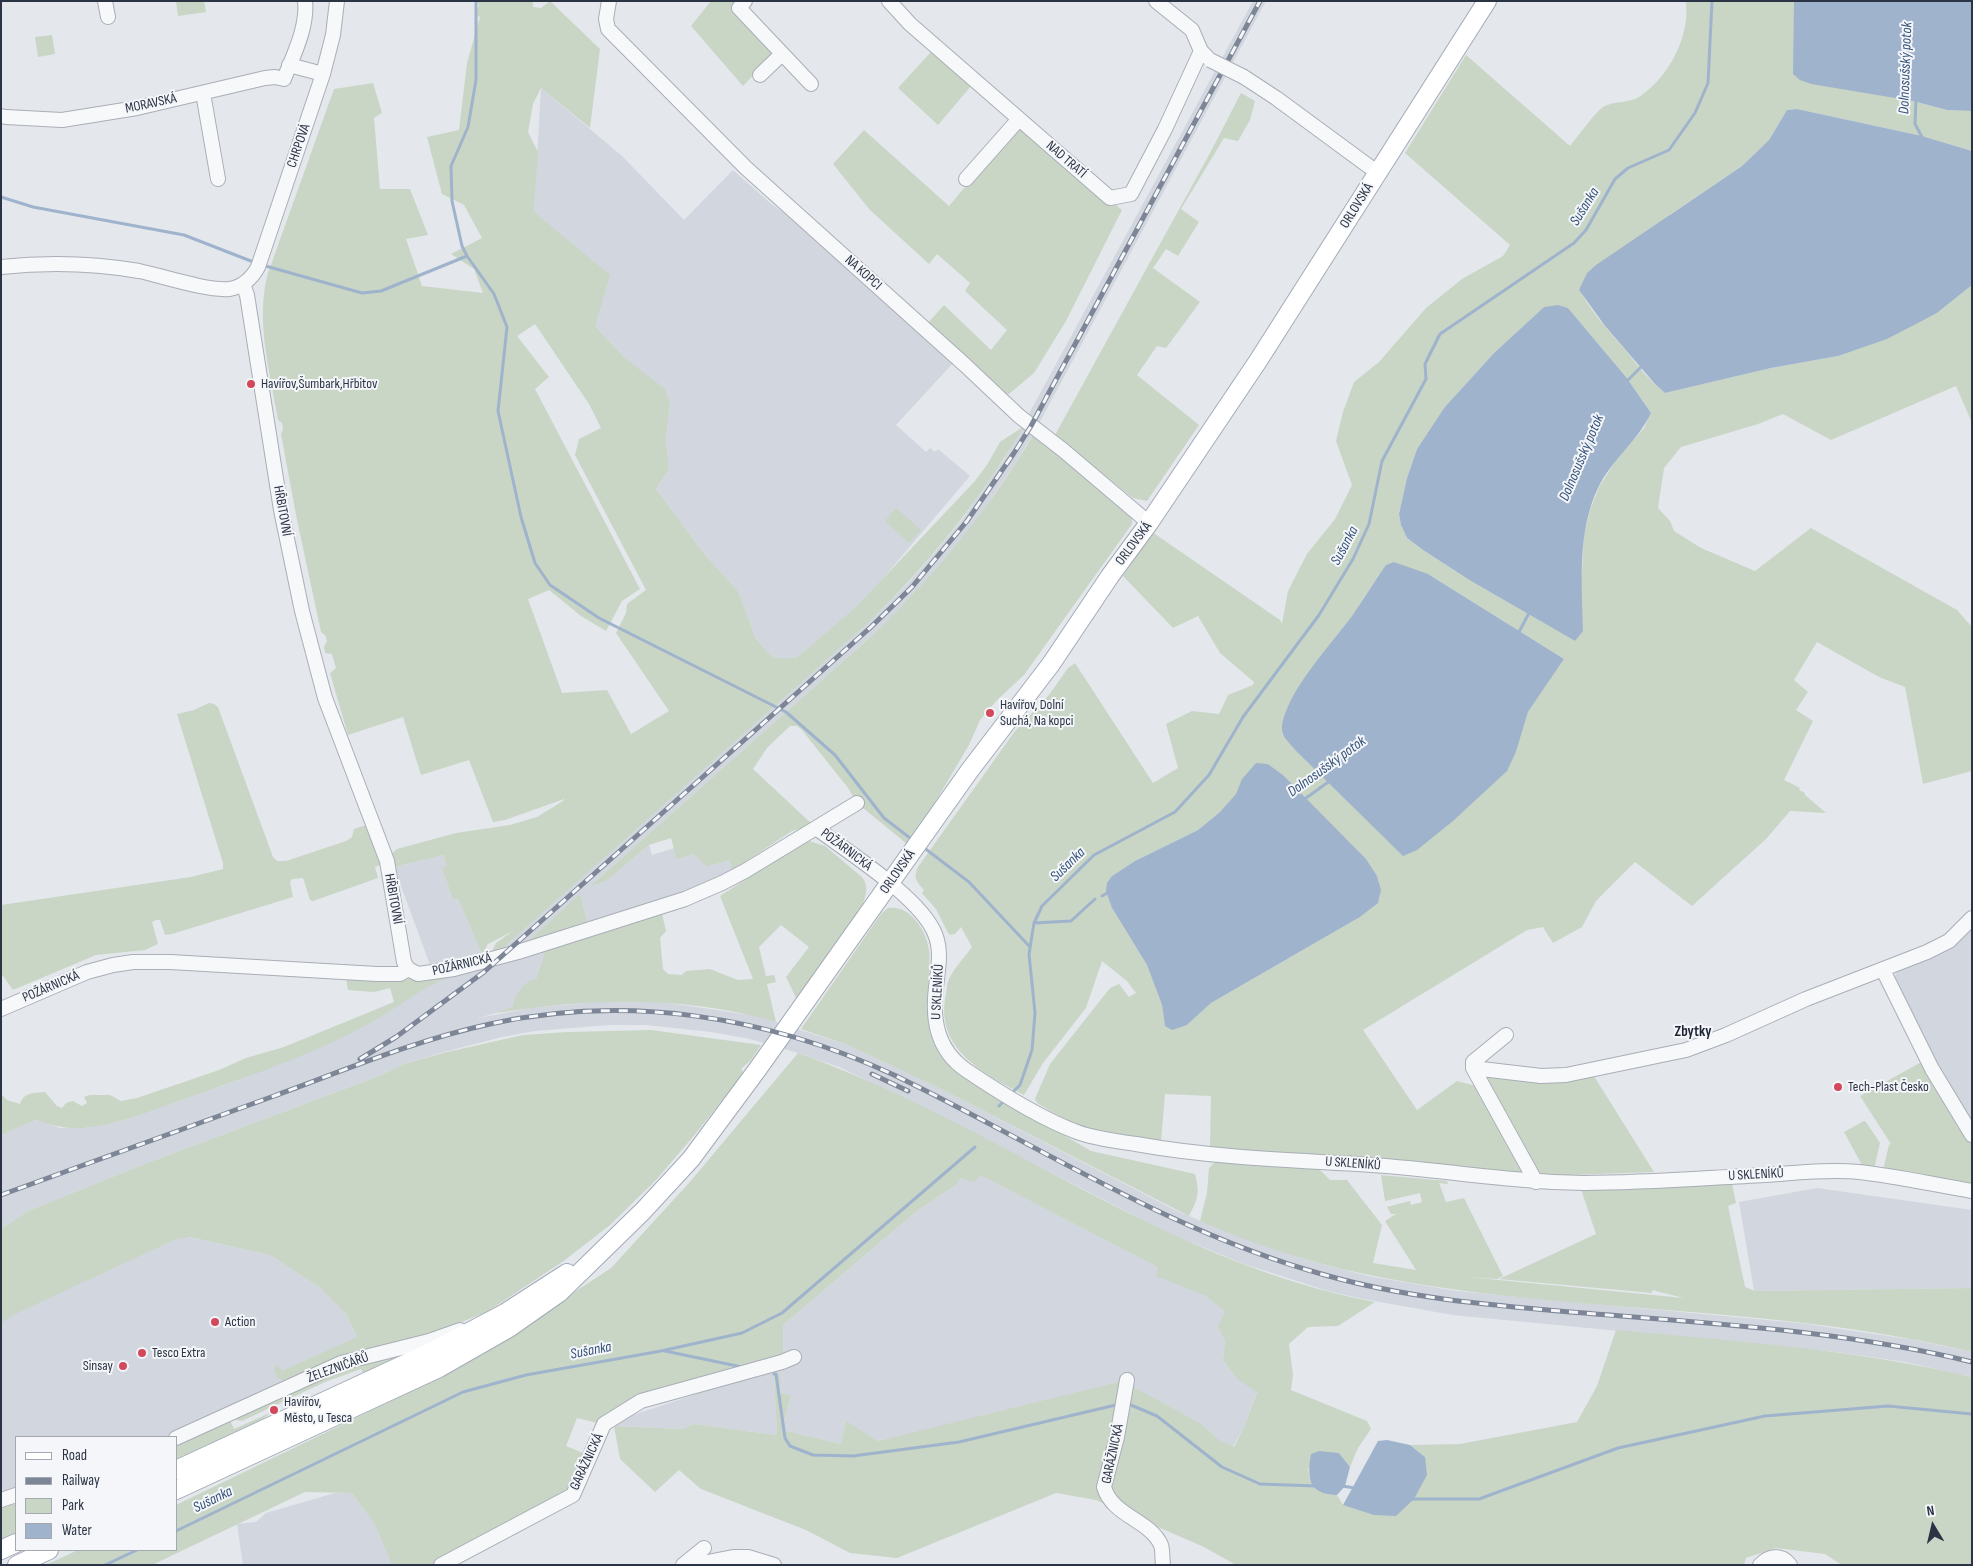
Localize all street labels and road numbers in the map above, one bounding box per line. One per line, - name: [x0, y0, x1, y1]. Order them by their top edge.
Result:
- street label: MORAVSKÁ: [124, 90, 178, 118]
- street label: CHRPOVÁ: [284, 122, 314, 170]
- street label: NAD TRATÍ: [1042, 138, 1090, 182]
- street label: ORLOVSKÁ: [1337, 180, 1377, 232]
- street label: NA KOPCI: [841, 252, 885, 294]
- street label: HŘBITOVNÍ: [269, 484, 295, 538]
- street label: ORLOVSKÁ: [1112, 519, 1156, 569]
- street label: POŽÁRNICKÁ: [817, 825, 875, 875]
- street label: ORLOVSKÁ: [877, 847, 919, 897]
- street label: HŘBITOVNÍ: [380, 872, 406, 926]
- street label: POŽÁRNICKÁ: [431, 950, 493, 980]
- street label: U SKLENÍKŮ: [928, 964, 948, 1020]
- street label: POŽÁRNICKÁ: [20, 968, 82, 1006]
- street label: U SKLENÍKŮ: [1325, 1154, 1381, 1174]
- street label: U SKLENÍKŮ: [1728, 1165, 1784, 1185]
- street label: ŽELEZNIČÁŘŮ: [305, 1349, 371, 1387]
- street label: GARÁŽNICKÁ: [1098, 1423, 1128, 1485]
- street label: GARÁŽNICKÁ: [567, 1431, 607, 1493]

